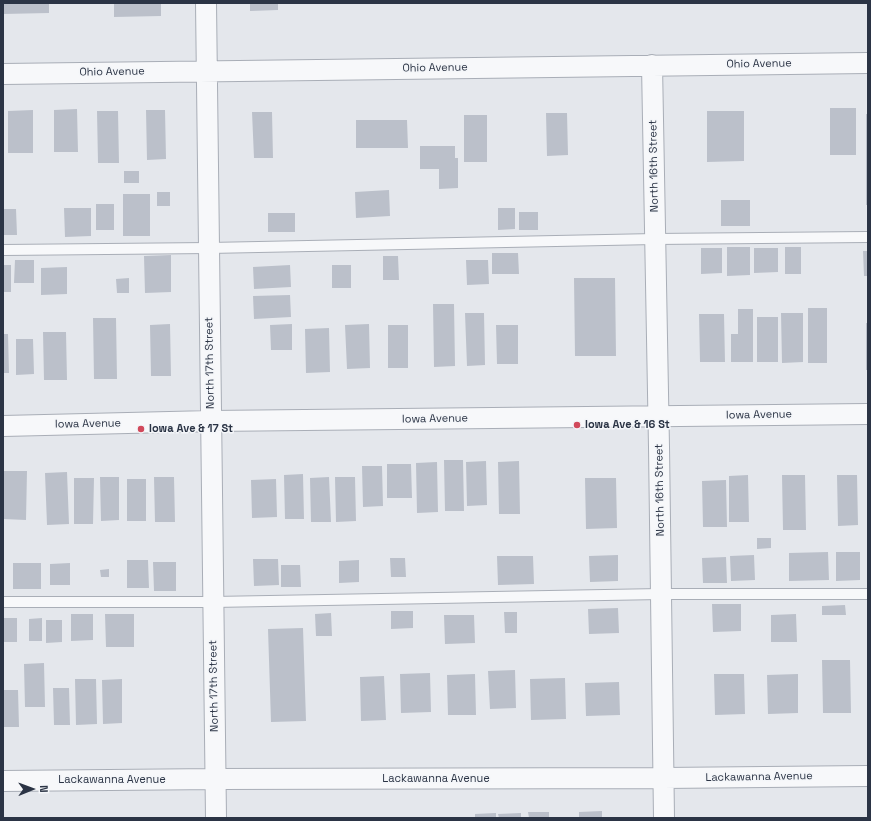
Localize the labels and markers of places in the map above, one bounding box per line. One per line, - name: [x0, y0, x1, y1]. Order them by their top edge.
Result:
- place label: Iowa Ave & 16 St: [585, 418, 670, 432]
- marker: Iowa Ave & 16 St: [572, 420, 582, 430]
- place label: Iowa Ave & 17 St: [149, 422, 233, 436]
- marker: Iowa Ave & 17 St: [136, 424, 146, 434]

